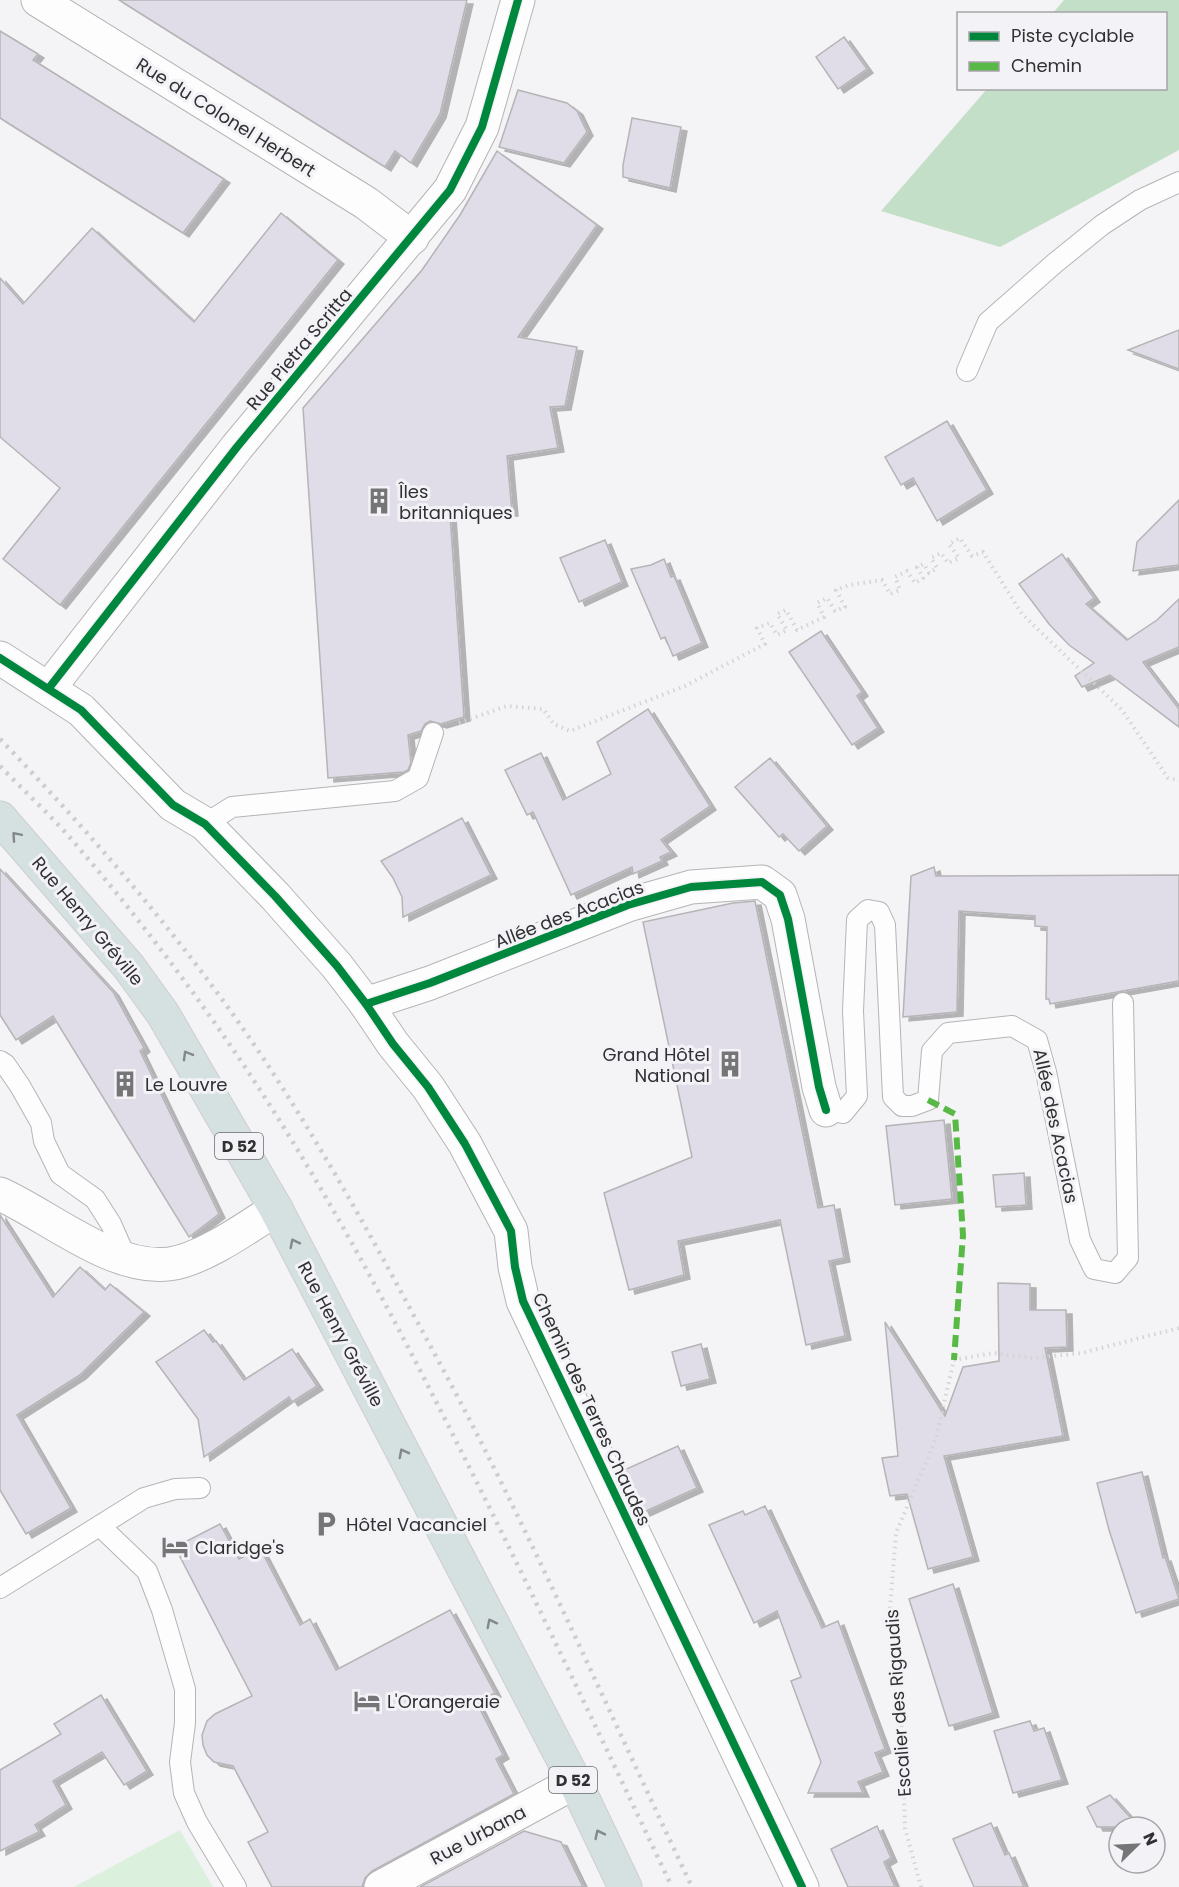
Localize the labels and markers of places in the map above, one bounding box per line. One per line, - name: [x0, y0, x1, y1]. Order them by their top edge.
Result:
- place label: Îles britanniques: [398, 479, 513, 525]
- building icon: Îles britanniques: [364, 486, 394, 516]
- place label: Grand Hôtel National: [603, 1042, 710, 1088]
- building icon: Grand Hôtel National: [715, 1049, 745, 1079]
- building icon: Le Louvre: [110, 1069, 140, 1099]
- place label: Le Louvre: [145, 1072, 228, 1097]
- parking icon: Hôtel Vacanciel: [311, 1509, 341, 1539]
- place label: Hôtel Vacanciel: [346, 1512, 487, 1537]
- hotel icon: Claridge's: [160, 1532, 190, 1562]
- place label: Claridge's: [195, 1535, 284, 1560]
- hotel icon: L'Orangeraie: [352, 1686, 382, 1716]
- place label: L'Orangeraie: [387, 1689, 500, 1714]

